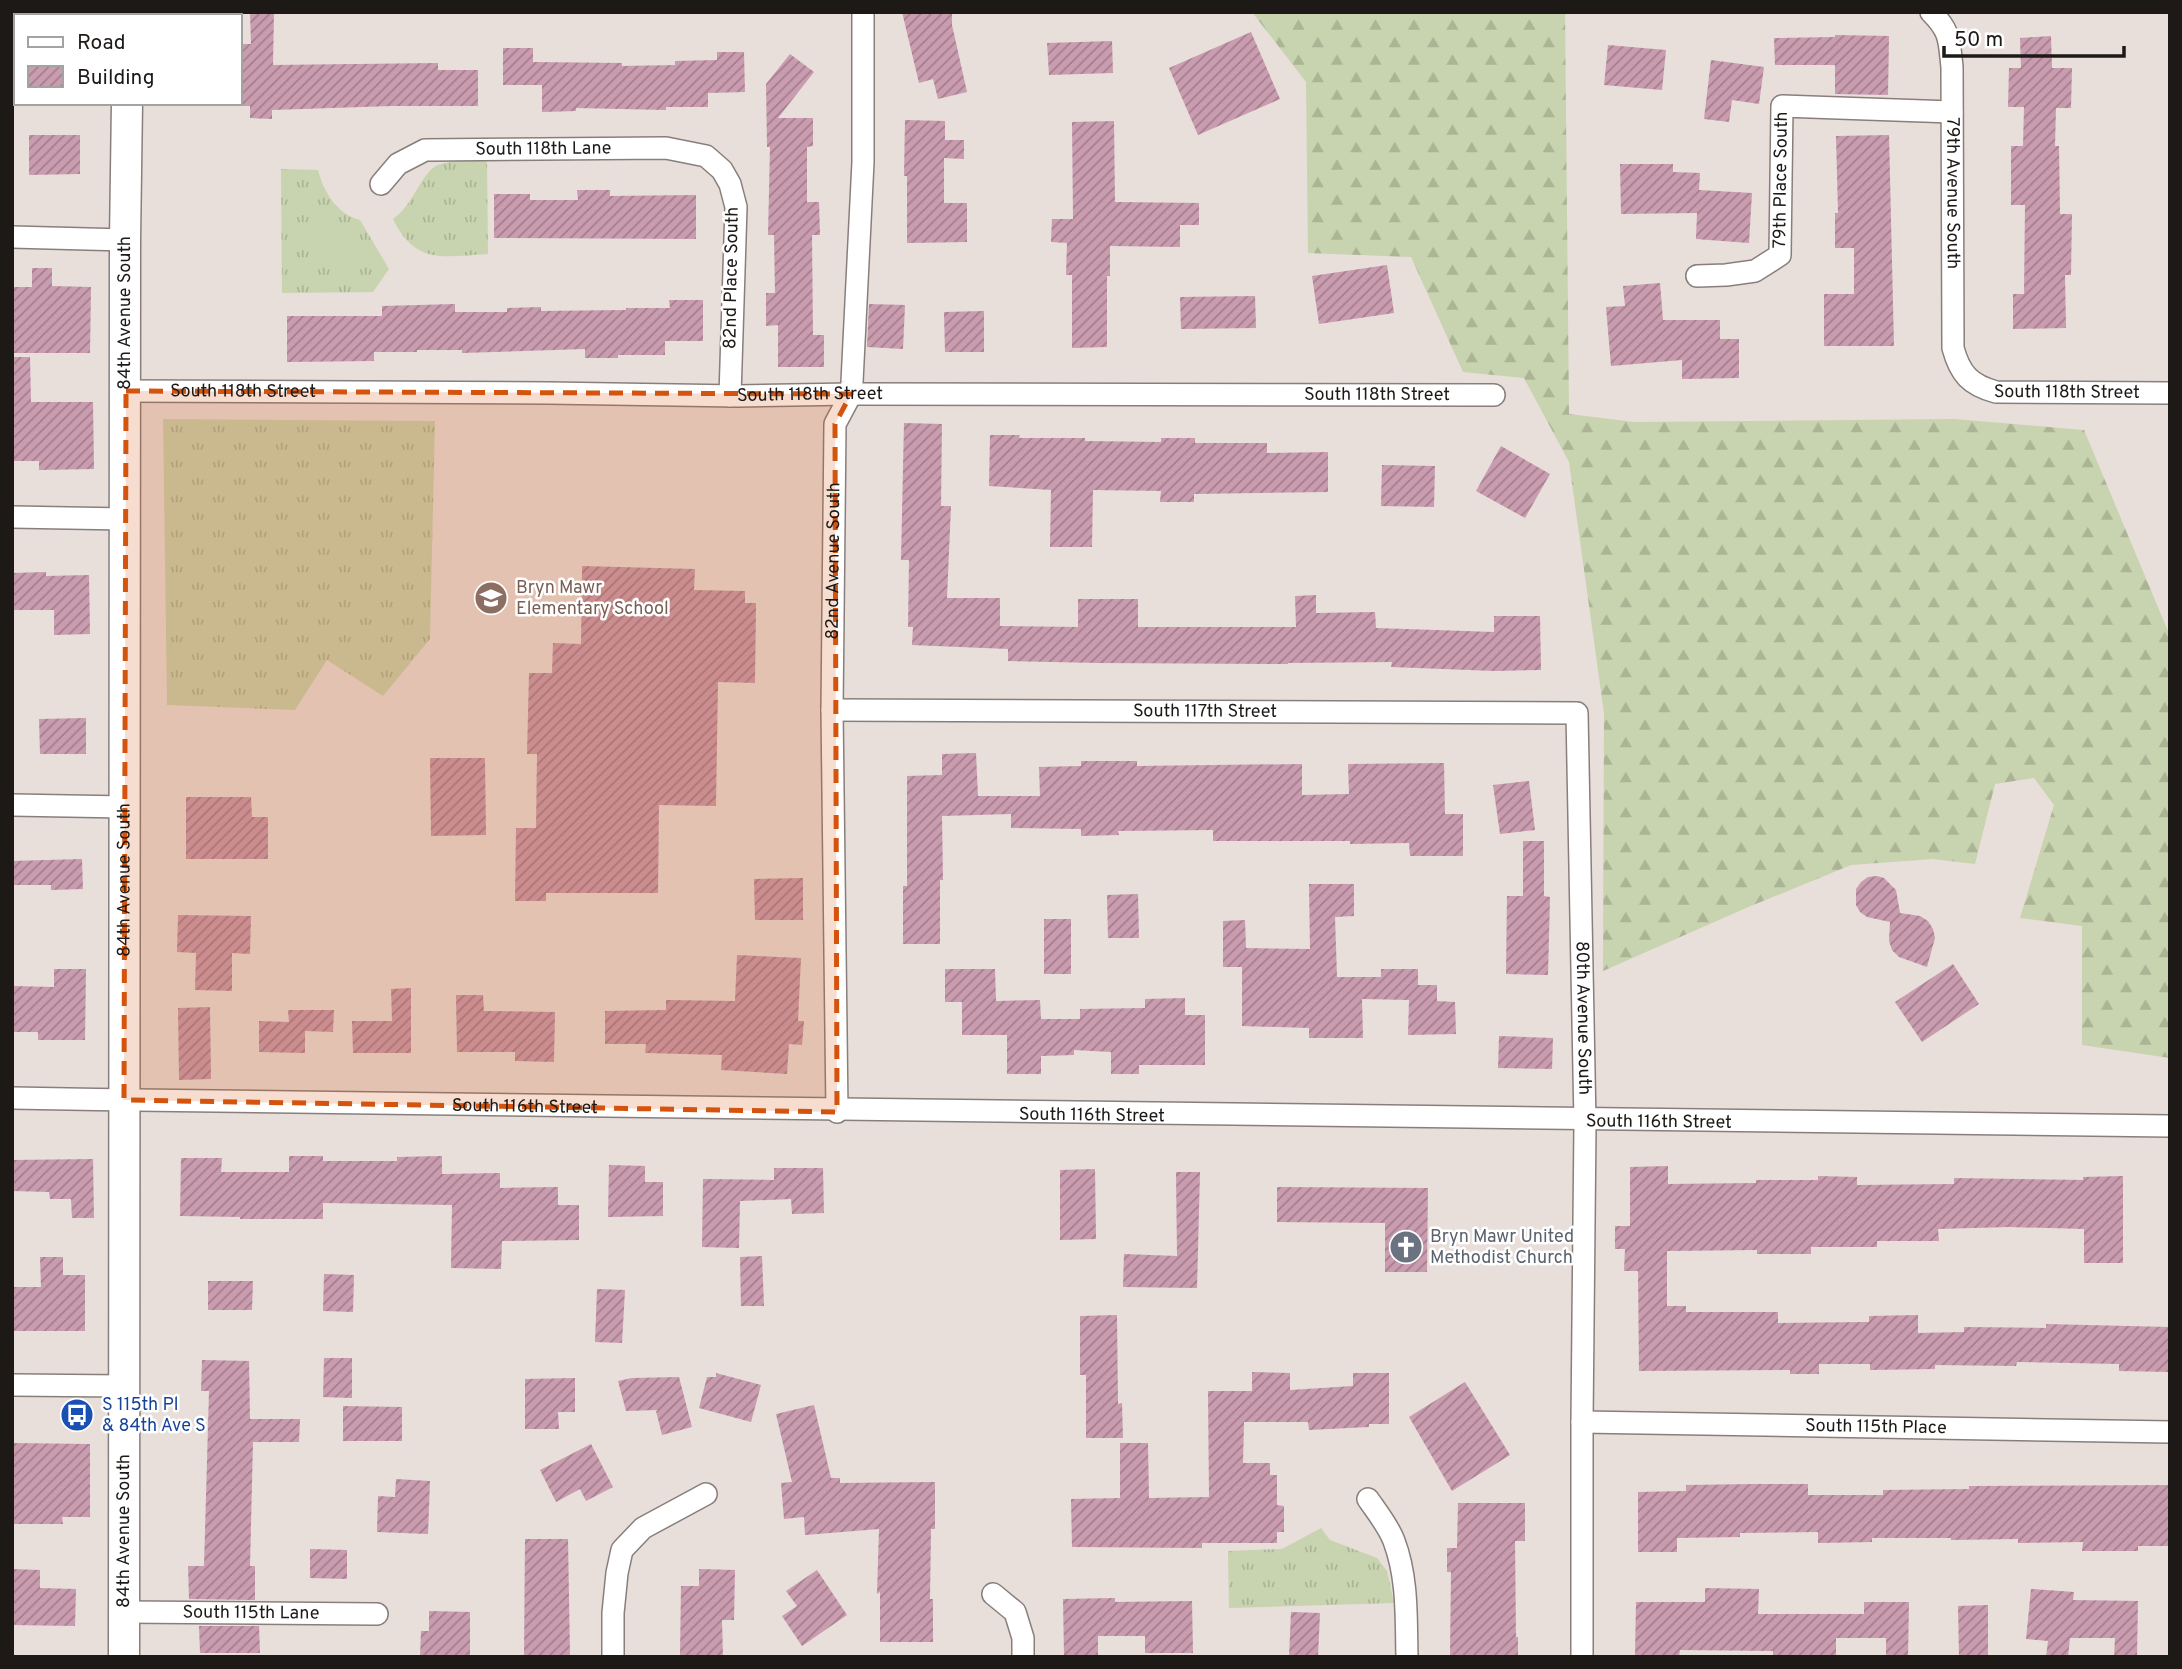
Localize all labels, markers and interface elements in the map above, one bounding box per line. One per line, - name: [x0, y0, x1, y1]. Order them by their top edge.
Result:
- legend: [14, 14, 242, 105]
- scale bar: [1944, 14, 2124, 58]
- text: 50 m: [1954, 27, 2003, 54]
- text: Road: [77, 30, 126, 57]
- text: Building: [77, 65, 155, 92]
- street label: 79th Place South: [1769, 111, 1793, 249]
- street label: 79th Avenue South: [1941, 117, 1964, 269]
- street label: South 118th Lane: [475, 137, 612, 161]
- street label: 82nd Place South: [719, 207, 745, 349]
- street label: 84th Avenue South: [113, 236, 137, 390]
- street label: South 118th Street: [170, 380, 316, 403]
- street label: South 118th Street: [1994, 380, 2140, 404]
- street label: South 118th Street: [737, 382, 883, 408]
- street label: South 118th Street: [1304, 383, 1450, 406]
- street label: 82nd Avenue South: [821, 482, 846, 640]
- place label: Bryn Mawr Elementary School: [516, 577, 669, 621]
- school or university icon: Bryn Mawr Elementary School: [472, 579, 510, 617]
- street label: South 117th Street: [1133, 700, 1277, 723]
- street label: 84th Avenue South: [113, 803, 136, 957]
- street label: 80th Avenue South: [1570, 941, 1596, 1095]
- street label: South 116th Street: [452, 1094, 598, 1120]
- street label: South 116th Street: [1019, 1103, 1165, 1128]
- street label: South 116th Street: [1586, 1110, 1732, 1134]
- place label: Bryn Mawr United Methodist Church: [1430, 1226, 1574, 1270]
- church icon: Bryn Mawr United Methodist Church: [1387, 1228, 1425, 1266]
- place label: S 115th Pl & 84th Ave S: [102, 1394, 206, 1438]
- bus stop icon: S 115th Pl & 84th Ave S: [58, 1396, 96, 1434]
- street label: South 115th Place: [1805, 1414, 1947, 1440]
- street label: 84th Avenue South: [113, 1454, 136, 1608]
- street label: South 115th Lane: [183, 1601, 319, 1625]

